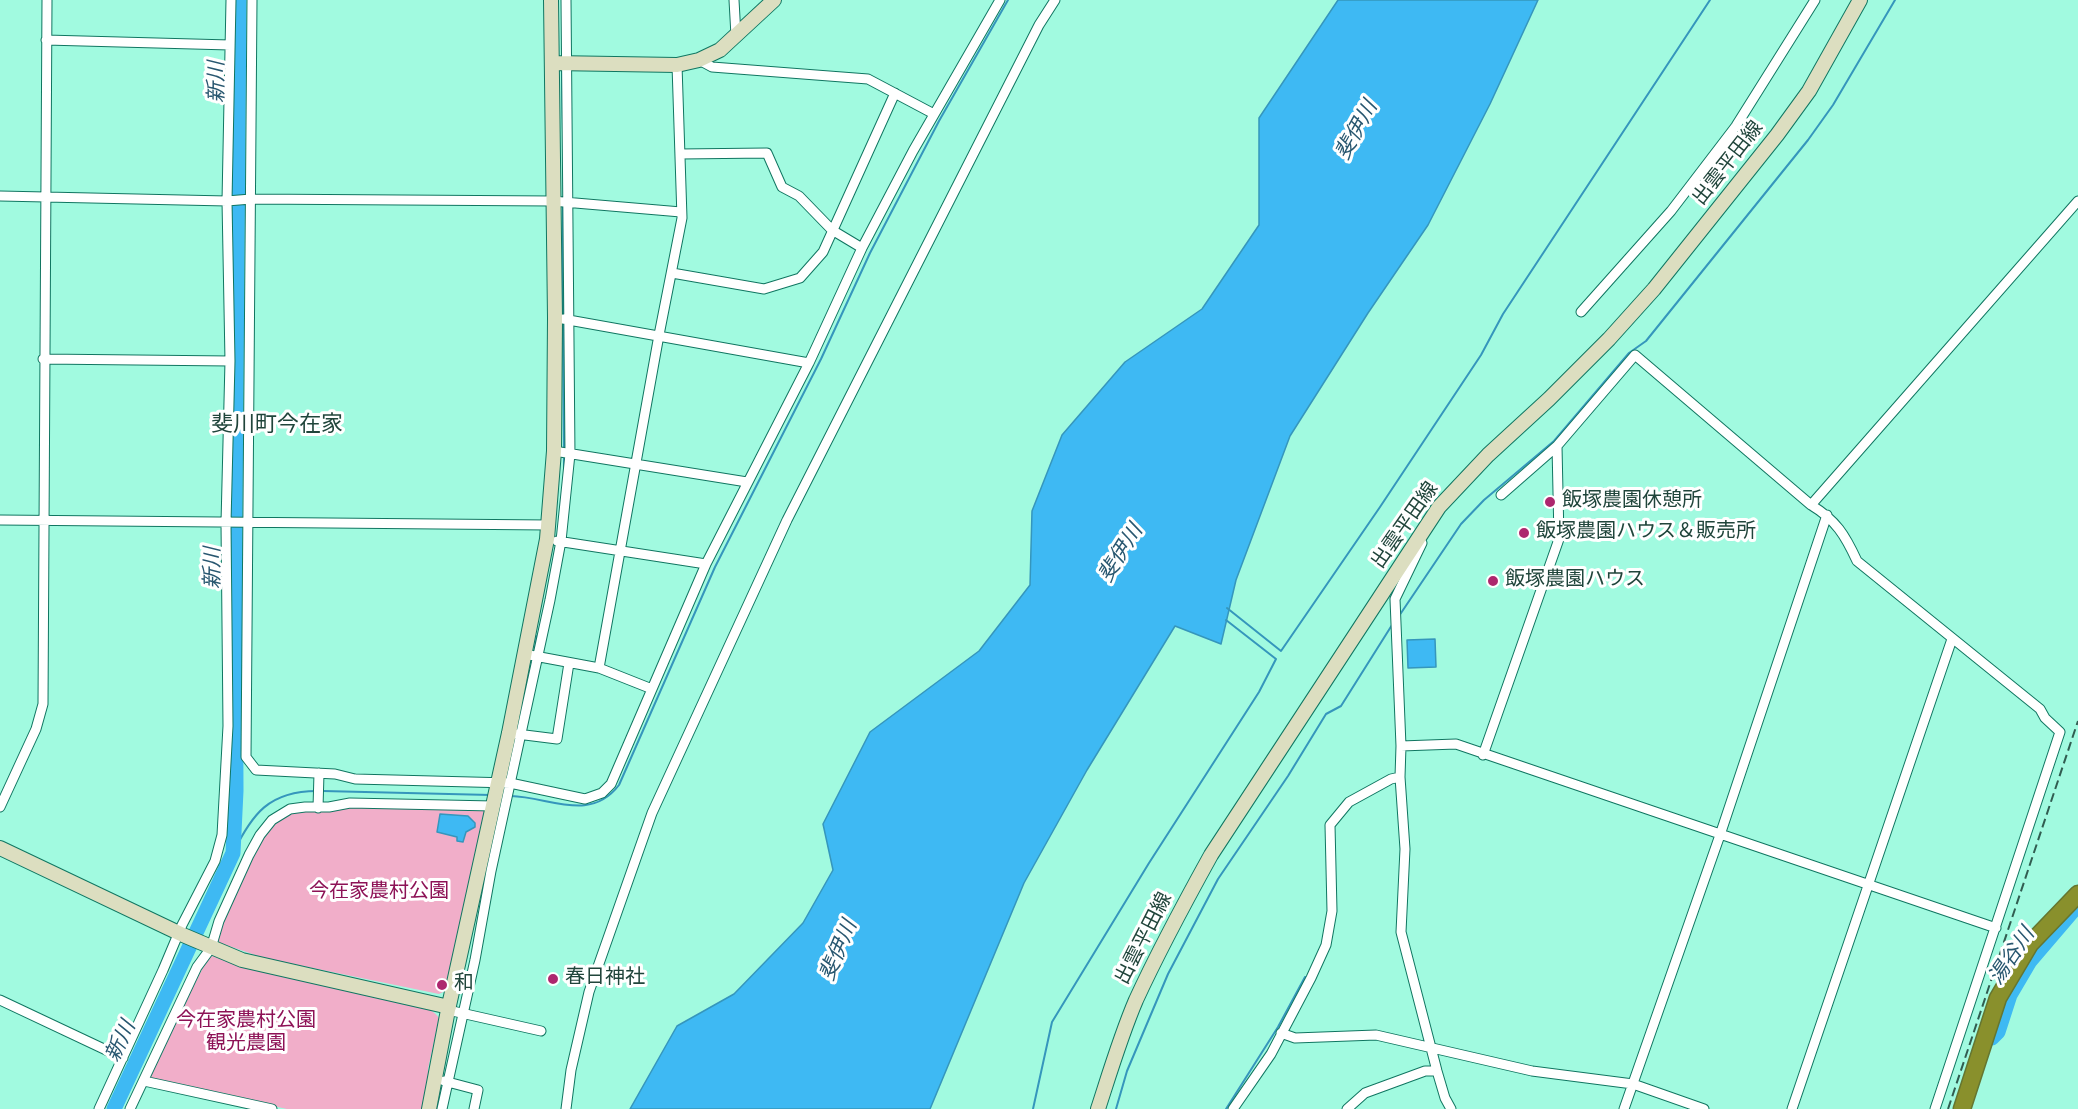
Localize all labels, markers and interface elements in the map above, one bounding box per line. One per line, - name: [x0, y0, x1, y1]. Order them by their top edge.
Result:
- water label: 新川: [205, 61, 231, 103]
- water label: 斐伊川: [1332, 97, 1384, 165]
- street label: 出雲平田線: [1689, 117, 1769, 211]
- district label: 斐川町今在家: [211, 413, 343, 439]
- street label: 出雲平田線: [1367, 478, 1445, 574]
- place label: 飯塚農園休憩所: [1562, 490, 1702, 514]
- marker: 飯塚農園休憩所: [1543, 495, 1557, 509]
- water label: 斐伊川: [1095, 521, 1149, 587]
- place label: 飯塚農園ハウス＆販売所: [1536, 521, 1756, 545]
- marker: 飯塚農園ハウス＆販売所: [1517, 526, 1531, 540]
- water label: 新川: [201, 547, 227, 589]
- place label: 飯塚農園ハウス: [1505, 569, 1645, 593]
- marker: 飯塚農園ハウス: [1486, 574, 1500, 588]
- park label: 今在家農村公園: [309, 881, 449, 905]
- street label: 出雲平田線: [1112, 889, 1178, 989]
- water label: 斐伊川: [816, 917, 864, 985]
- water label: 湯谷川: [1985, 924, 2041, 990]
- place label: 春日神社: [565, 967, 645, 991]
- marker: 春日神社: [546, 972, 560, 986]
- place label: 和: [454, 973, 474, 997]
- marker: 和: [435, 978, 449, 992]
- park label: 今在家農村公園 観光農園: [176, 1010, 316, 1057]
- water label: 新川: [102, 1018, 142, 1066]

